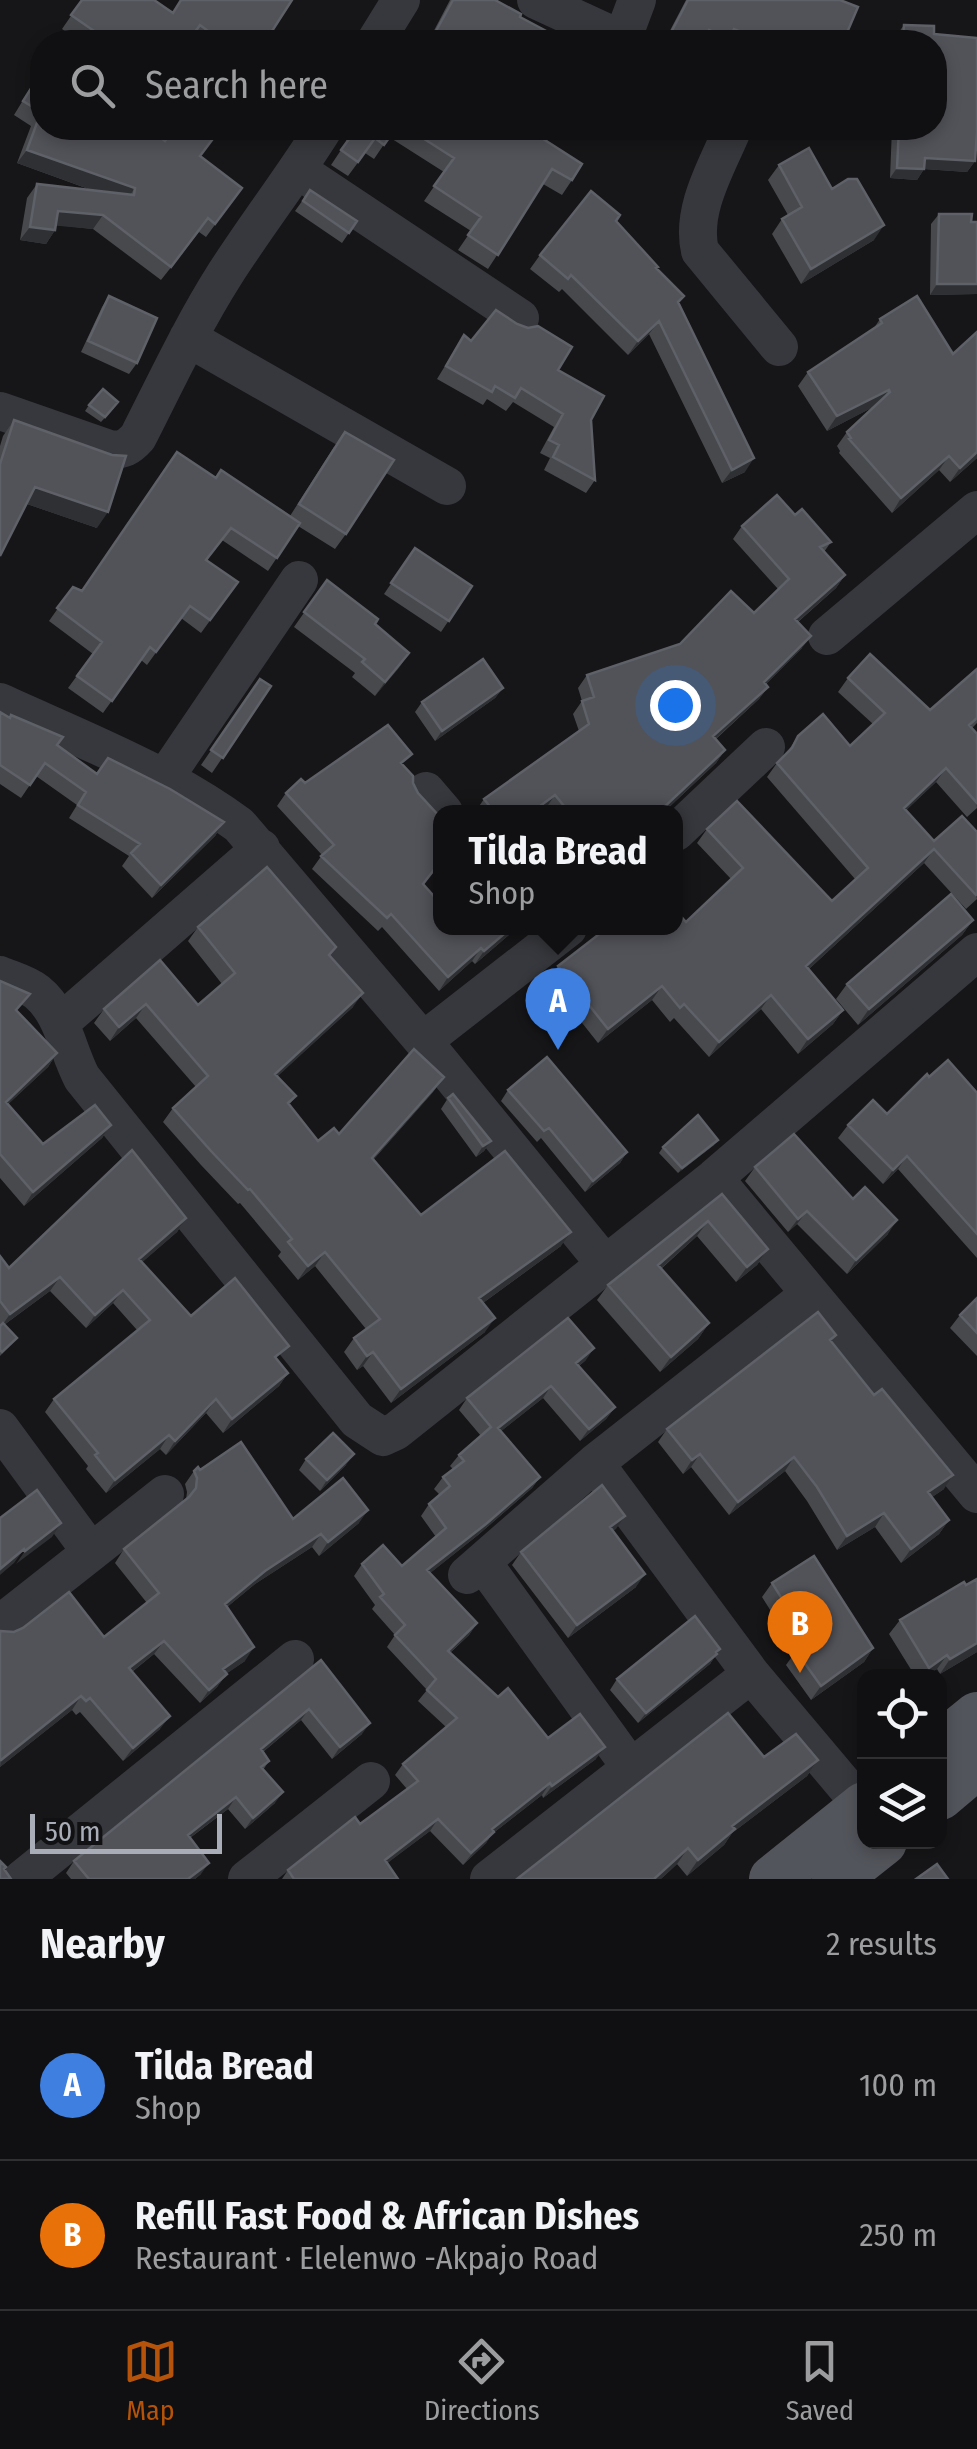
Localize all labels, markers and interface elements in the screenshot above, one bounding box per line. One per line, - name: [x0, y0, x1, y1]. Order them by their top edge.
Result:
- search box: [30, 30, 947, 140]
- icon: search: [65, 58, 120, 113]
- text: Search here: [145, 62, 328, 108]
- your location: [650, 680, 701, 731]
- popup: [433, 805, 683, 935]
- text: Tilda Bread: [469, 828, 647, 874]
- text: Shop: [469, 874, 535, 912]
- pin: A: [526, 968, 590, 1050]
- pin: B: [768, 1590, 832, 1673]
- map controls: [857, 1669, 947, 1849]
- button: locate: [857, 1669, 947, 1759]
- button: layers: [857, 1759, 947, 1849]
- scale bar: [30, 1809, 222, 1854]
- text: 50 m: [45, 1815, 101, 1848]
- text: Nearby: [40, 1919, 165, 1969]
- text: 2 results: [826, 1925, 937, 1963]
- text: Tilda Bread: [135, 2043, 314, 2089]
- text: A: [64, 2066, 81, 2104]
- text: 100 m: [859, 2066, 937, 2104]
- text: Shop: [135, 2089, 202, 2127]
- text: Refill Fast Food & African Dishes: [135, 2193, 639, 2239]
- text: B: [64, 2216, 81, 2254]
- text: 250 m: [859, 2216, 937, 2254]
- text: Restaurant · Elelenwo -Akpajo Road: [135, 2239, 598, 2277]
- tab: Map: [123, 2334, 178, 2427]
- tab: Directions: [424, 2334, 540, 2427]
- tab: Saved: [786, 2334, 854, 2427]

